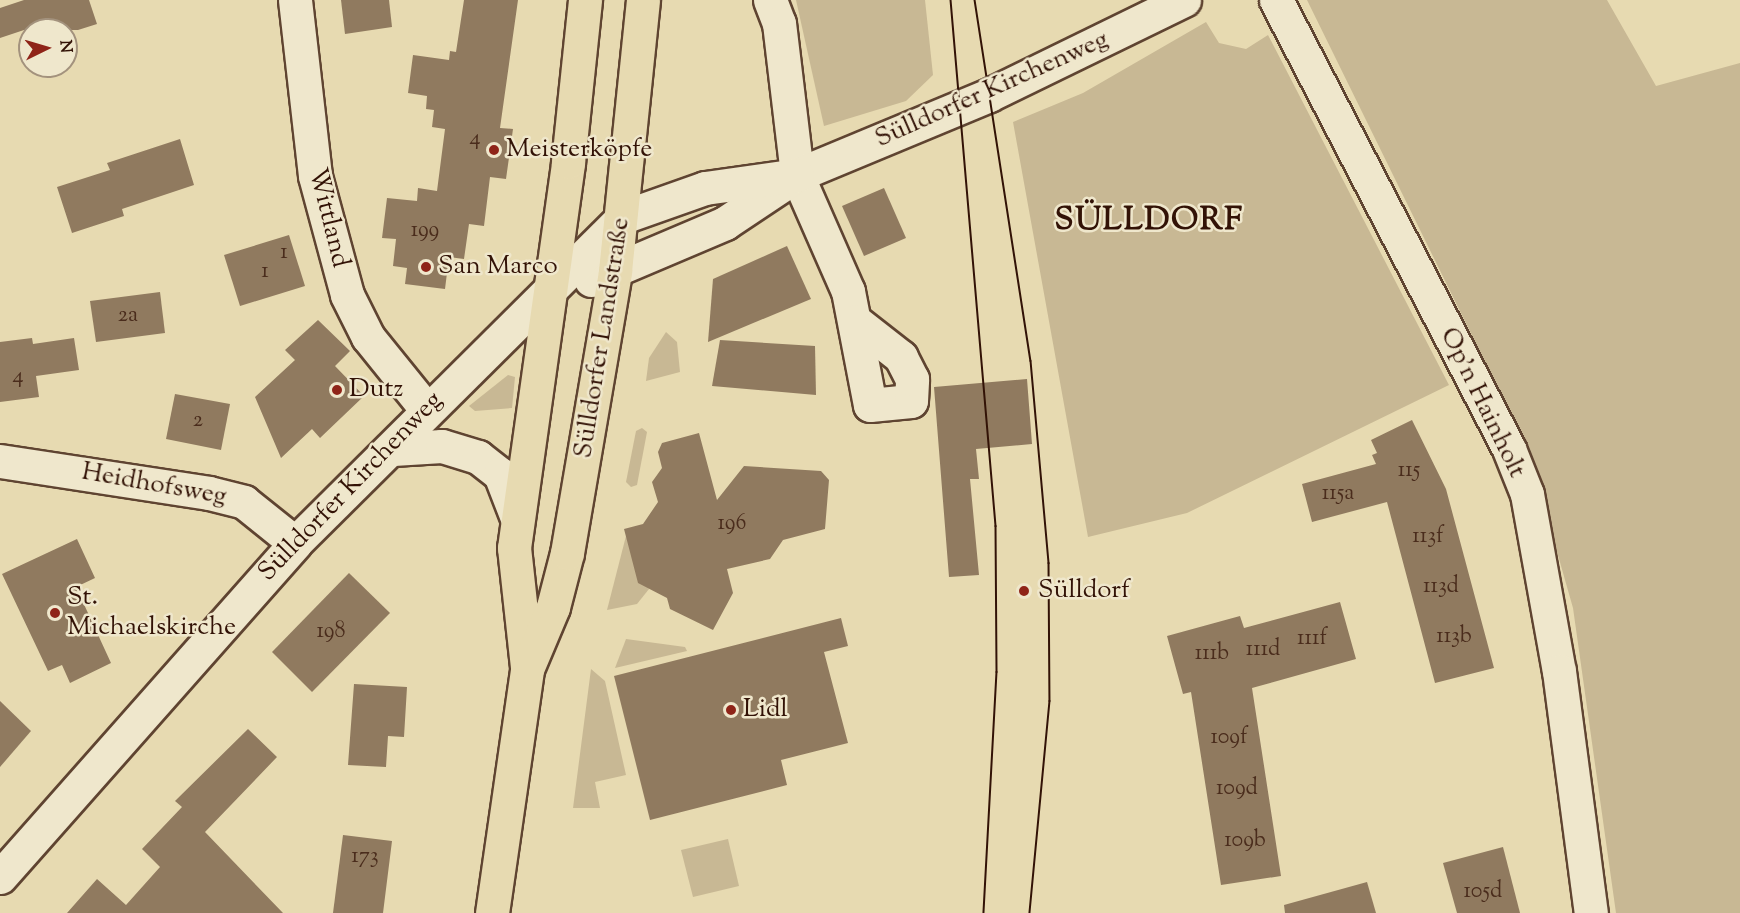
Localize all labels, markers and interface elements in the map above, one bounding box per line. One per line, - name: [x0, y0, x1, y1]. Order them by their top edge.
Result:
- north arrow: [18, 18, 78, 78]
- street label: Sülldorfer Kirchenweg: [871, 25, 1113, 155]
- text: N: [52, 39, 76, 54]
- house number: 4: [469, 127, 481, 153]
- place label: Meisterköpfe: [506, 134, 652, 166]
- marker: Meisterköpfe: [487, 143, 501, 157]
- street label: Wittland: [301, 165, 355, 271]
- district label: SÜLLDORF: [1054, 202, 1244, 240]
- street label: Sülldorfer Landstraße: [569, 216, 637, 460]
- house number: 199: [411, 219, 439, 245]
- house number: 1: [280, 241, 288, 267]
- place label: San Marco: [438, 251, 558, 283]
- house number: 1: [261, 260, 269, 286]
- marker: San Marco: [419, 260, 433, 274]
- house number: 2a: [118, 304, 138, 330]
- street label: Op'n Hainholt: [1432, 323, 1532, 483]
- house number: 4: [12, 365, 24, 391]
- place label: Dutz: [349, 374, 403, 406]
- marker: Dutz: [330, 383, 344, 397]
- street label: Sülldorfer Kirchenweg: [252, 386, 450, 588]
- house number: 2: [193, 409, 203, 435]
- street label: Heidhofsweg: [79, 457, 229, 513]
- house number: 115: [1398, 459, 1420, 485]
- house number: 115a: [1322, 482, 1354, 508]
- house number: 196: [718, 512, 746, 538]
- house number: 113f: [1412, 525, 1444, 551]
- place label: Sülldorf: [1038, 575, 1130, 607]
- house number: 113d: [1423, 575, 1459, 601]
- place label: St. Michaelskirche: [67, 582, 236, 644]
- marker: Sülldorf: [1015, 582, 1033, 600]
- marker: St. Michaelskirche: [48, 606, 62, 620]
- house number: 198: [317, 620, 345, 646]
- house number: 113b: [1436, 625, 1472, 651]
- house number: 111f: [1297, 627, 1327, 653]
- house number: 111d: [1246, 638, 1280, 664]
- house number: 111b: [1195, 642, 1229, 668]
- place label: Lidl: [743, 694, 788, 726]
- marker: Lidl: [724, 703, 738, 717]
- house number: 109f: [1210, 726, 1248, 752]
- house number: 109d: [1216, 777, 1258, 803]
- house number: 109b: [1224, 829, 1266, 855]
- house number: 173: [351, 845, 379, 871]
- house number: 105d: [1464, 880, 1502, 906]

